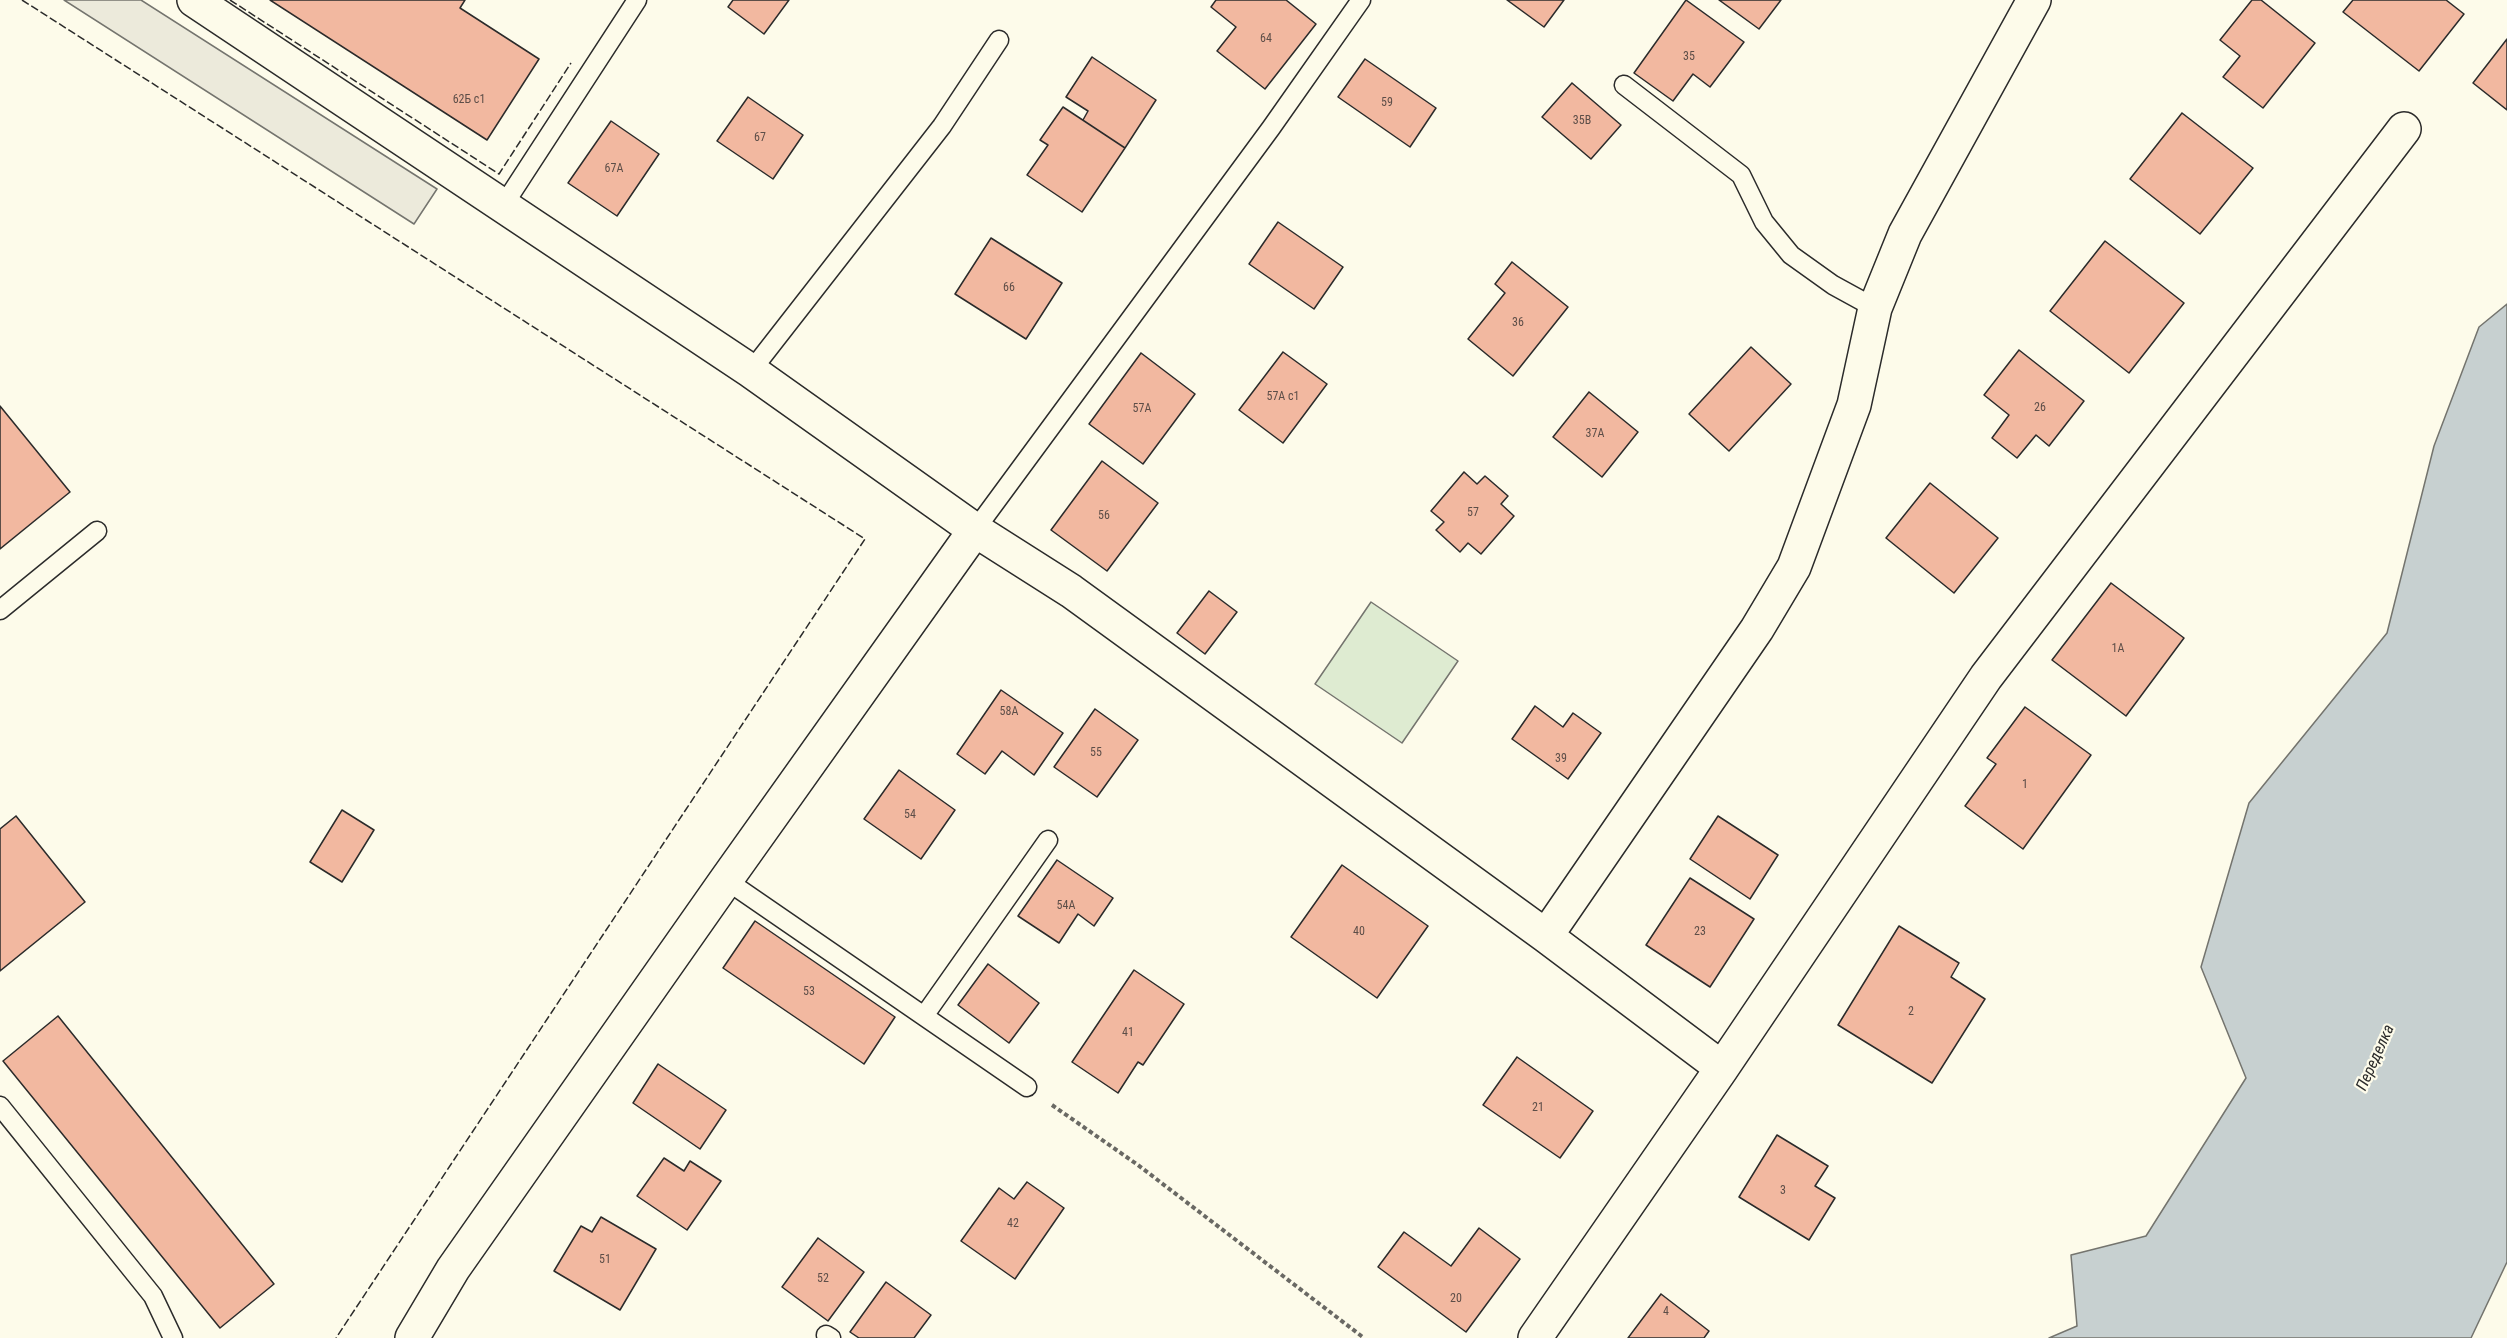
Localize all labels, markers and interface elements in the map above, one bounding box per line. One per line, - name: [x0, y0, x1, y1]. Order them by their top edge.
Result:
- house number: 64: [1260, 32, 1272, 46]
- house number: 35: [1683, 50, 1695, 64]
- house number: 62Б с1: [453, 93, 485, 107]
- house number: 59: [1381, 96, 1393, 110]
- house number: 35В: [1573, 114, 1591, 128]
- house number: 67: [754, 131, 766, 145]
- house number: 67А: [605, 162, 623, 176]
- house number: 66: [1003, 281, 1015, 295]
- house number: 36: [1512, 316, 1524, 330]
- house number: 57А с1: [1267, 390, 1299, 404]
- house number: 26: [2034, 401, 2046, 415]
- house number: 57А: [1133, 402, 1151, 416]
- house number: 37А: [1586, 427, 1604, 441]
- house number: 57: [1467, 506, 1479, 520]
- house number: 56: [1098, 509, 1110, 523]
- house number: 1А: [2112, 642, 2124, 656]
- house number: 58А: [1000, 705, 1018, 719]
- house number: 55: [1090, 746, 1102, 760]
- house number: 39: [1555, 752, 1567, 766]
- house number: 1: [2022, 778, 2028, 792]
- house number: 54: [904, 808, 916, 822]
- house number: 54А: [1057, 899, 1075, 913]
- house number: 40: [1353, 925, 1365, 939]
- house number: 23: [1694, 925, 1706, 939]
- house number: 53: [803, 985, 815, 999]
- house number: 2: [1908, 1005, 1914, 1019]
- water label: Переделка: [2353, 1022, 2399, 1094]
- house number: 41: [1122, 1026, 1134, 1040]
- house number: 21: [1532, 1101, 1544, 1115]
- house number: 3: [1780, 1184, 1786, 1198]
- house number: 42: [1007, 1217, 1019, 1231]
- house number: 51: [599, 1253, 611, 1267]
- house number: 52: [817, 1272, 829, 1286]
- house number: 20: [1450, 1292, 1462, 1306]
- house number: 4: [1663, 1305, 1669, 1319]

